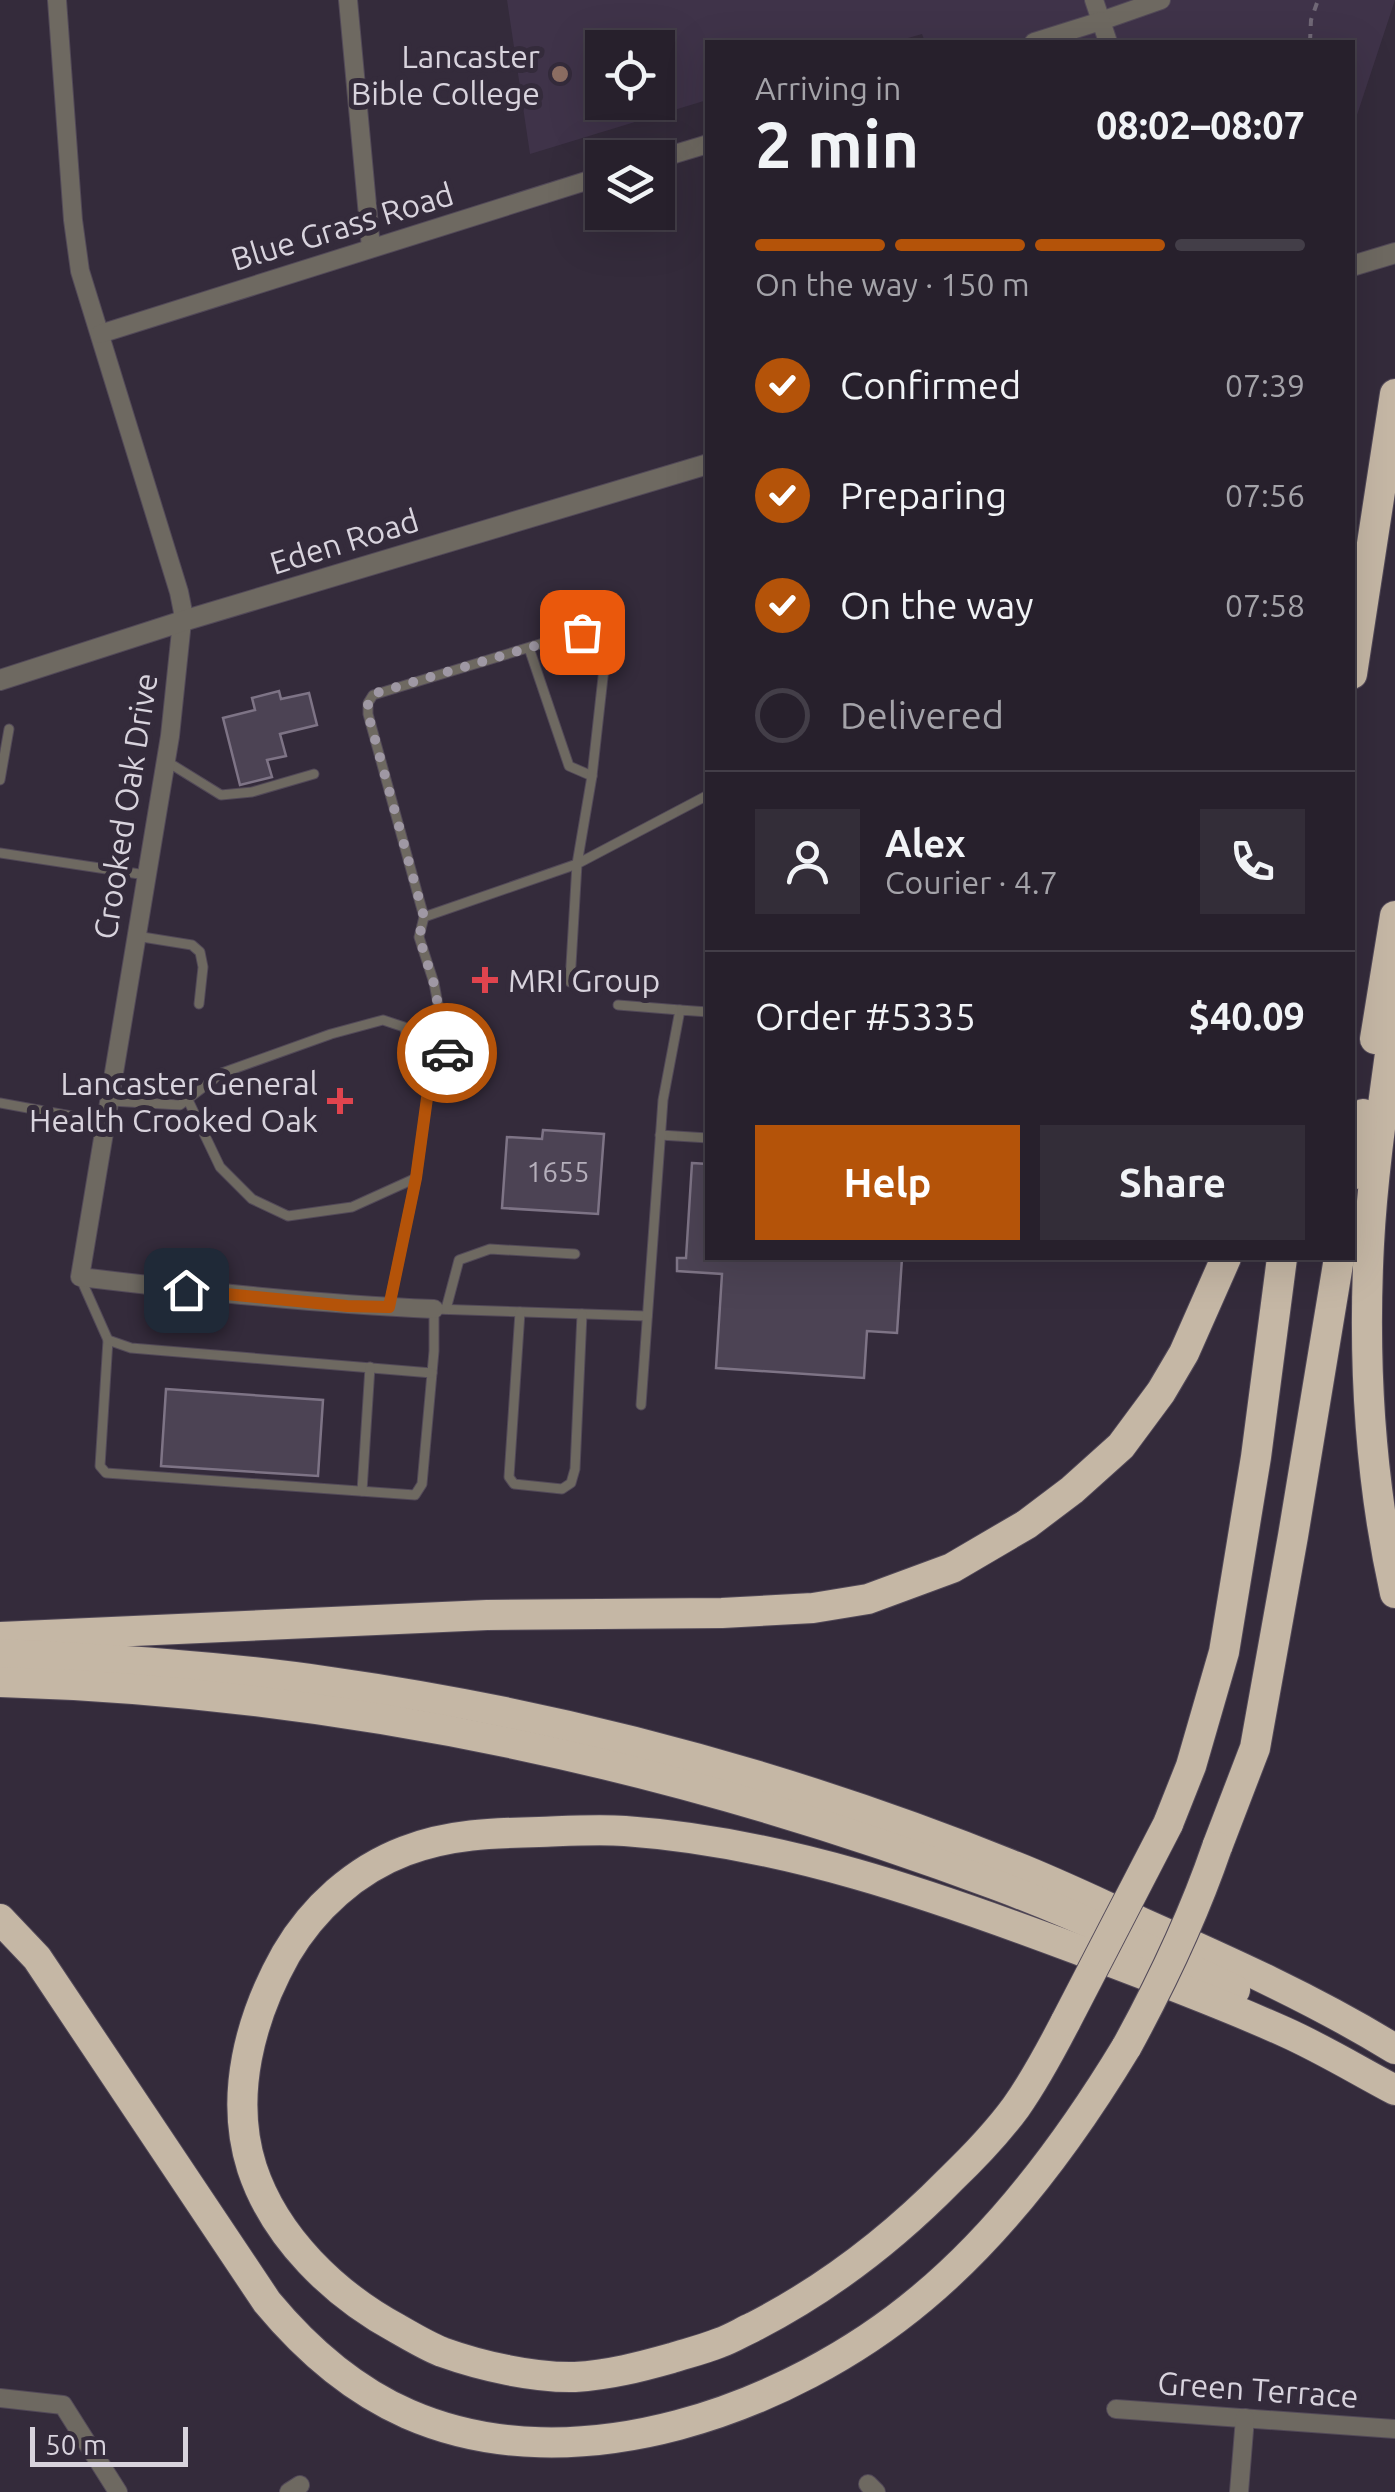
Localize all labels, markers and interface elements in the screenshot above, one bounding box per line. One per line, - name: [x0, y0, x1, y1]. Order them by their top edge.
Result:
- map controls: [585, 30, 675, 230]
- button: locate: [585, 30, 675, 120]
- place label: Lancaster Bible College: [351, 38, 540, 111]
- marker: Lancaster Bible College: [549, 63, 571, 85]
- text: Arriving in: [755, 70, 901, 106]
- text: 08:02–08:07: [1096, 104, 1305, 146]
- text: 2 min: [755, 107, 919, 180]
- button: layers: [585, 140, 675, 230]
- street label: Blue Grass Road: [226, 175, 458, 277]
- text: On the way · 150 m: [755, 266, 1030, 302]
- icon: check: [755, 358, 810, 413]
- text: Confirmed: [840, 364, 1021, 406]
- text: 07:39: [1225, 367, 1305, 403]
- icon: check: [755, 468, 810, 523]
- text: Preparing: [840, 474, 1007, 516]
- text: 07:56: [1225, 477, 1305, 513]
- street label: Eden Road: [265, 501, 423, 581]
- icon: check: [755, 578, 810, 633]
- text: On the way: [840, 584, 1033, 626]
- text: 07:58: [1225, 587, 1305, 623]
- pin: [540, 590, 625, 675]
- icon: bag: [555, 605, 610, 660]
- street label: Crooked Oak Drive: [86, 670, 164, 942]
- text: Delivered: [840, 694, 1004, 736]
- button: person: [755, 809, 860, 914]
- button: phone: [1200, 809, 1305, 914]
- text: Alex: [885, 822, 966, 864]
- text: Courier · 4.7: [885, 864, 1058, 900]
- place label: MRI Group: [508, 962, 660, 998]
- marker: MRI Group: [472, 967, 498, 993]
- text: Order #5335: [755, 995, 976, 1037]
- text: $40.09: [1188, 995, 1305, 1037]
- courier: [397, 1003, 497, 1103]
- icon: car: [420, 1026, 475, 1081]
- place label: Lancaster General Health Crooked Oak: [29, 1065, 318, 1138]
- marker: Lancaster General Health Crooked Oak: [327, 1088, 353, 1114]
- button: Help: [755, 1125, 1020, 1240]
- button: Share: [1040, 1125, 1305, 1240]
- house number: 1655: [526, 1156, 590, 1187]
- pin: [144, 1248, 229, 1333]
- icon: home: [159, 1263, 214, 1318]
- street label: Green Terrace: [1156, 2364, 1360, 2414]
- scale bar: [30, 2422, 188, 2466]
- text: 50 m: [45, 2429, 107, 2460]

